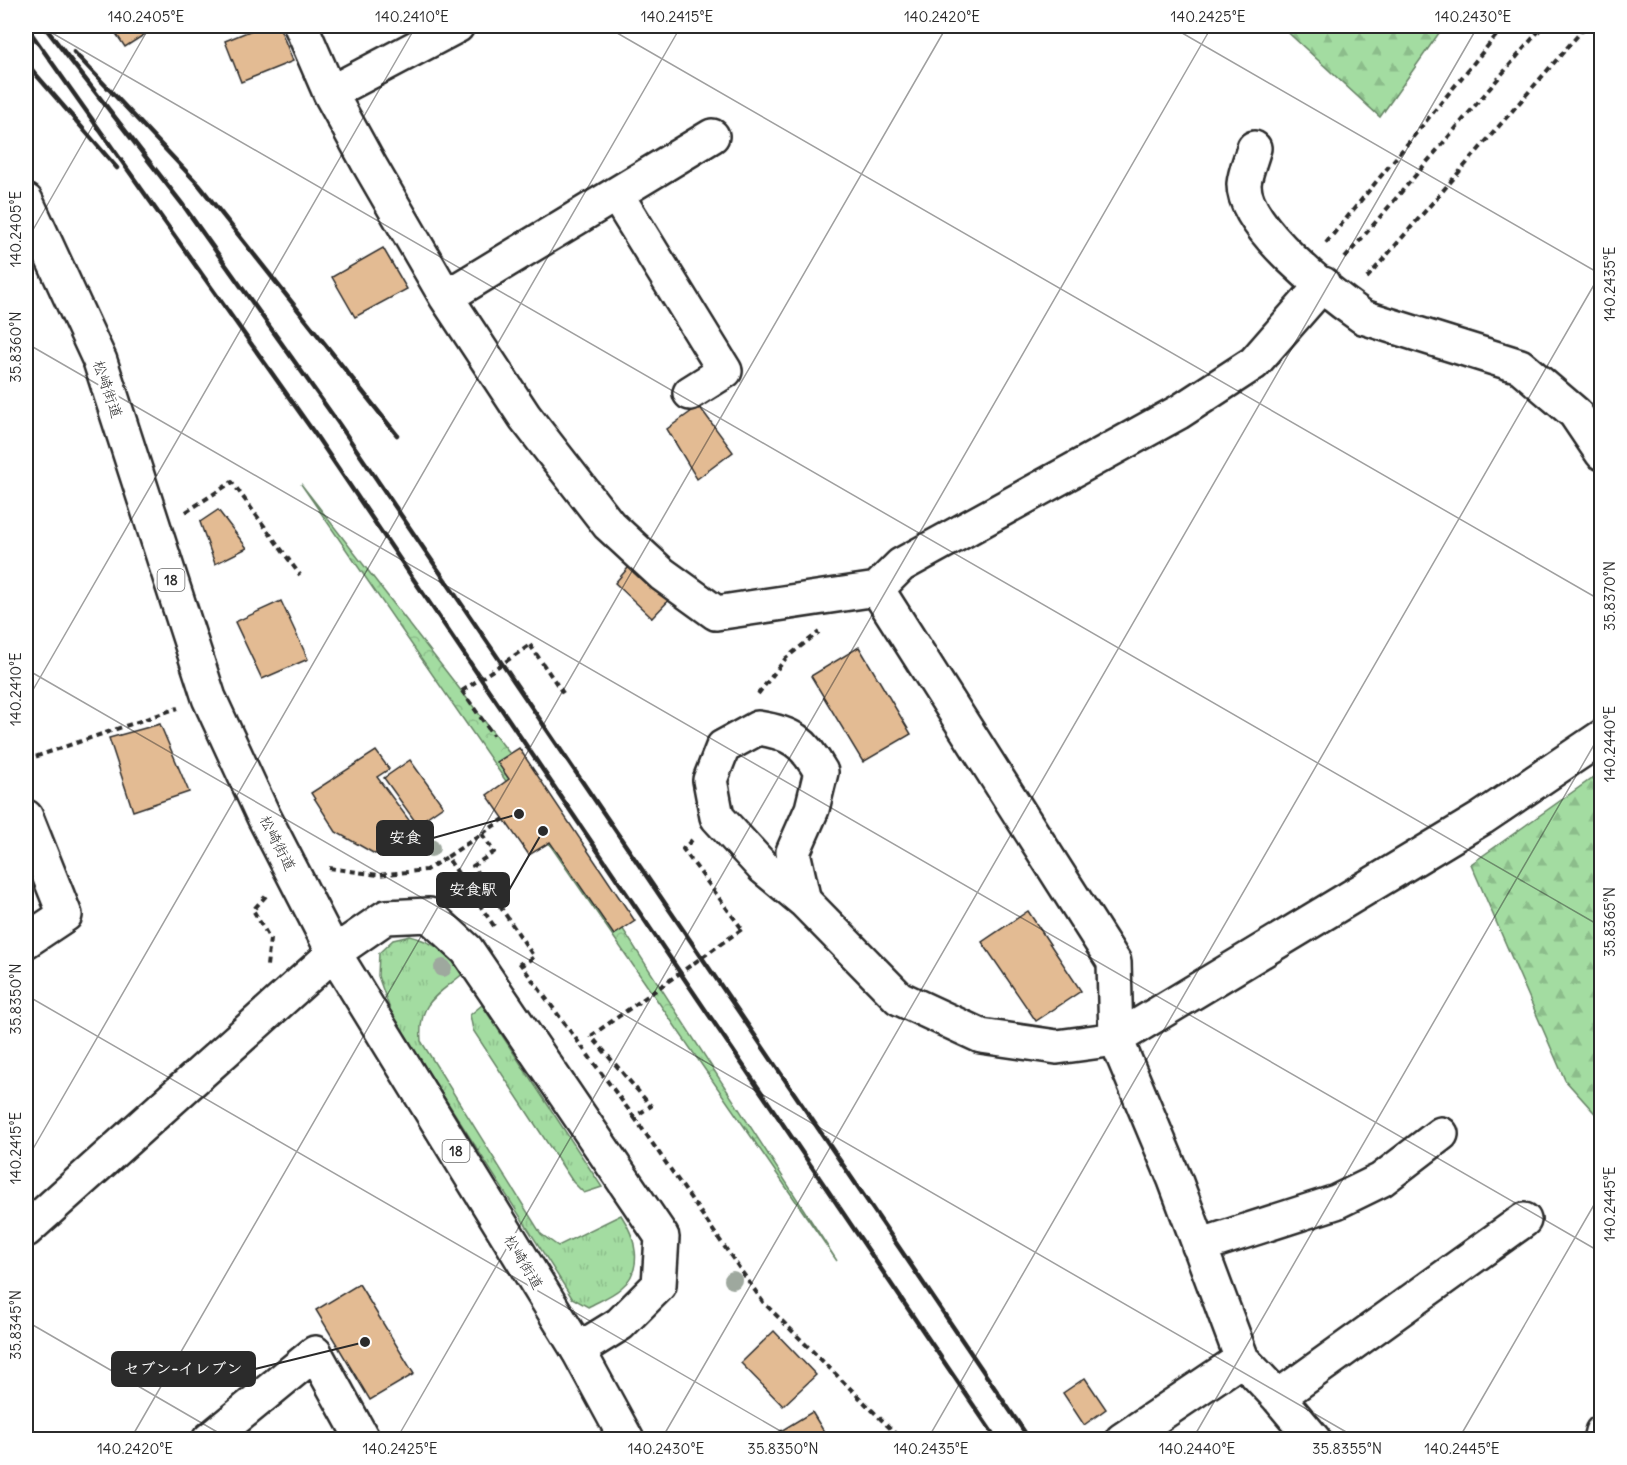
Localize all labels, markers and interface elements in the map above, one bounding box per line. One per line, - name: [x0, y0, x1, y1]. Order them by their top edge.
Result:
- text: 140.2405°E: [108, 7, 184, 26]
- text: 140.2410°E: [375, 7, 449, 26]
- text: 140.2415°E: [641, 7, 713, 26]
- text: 140.2420°E: [904, 7, 980, 26]
- text: 140.2425°E: [1171, 7, 1246, 26]
- text: 140.2430°E: [1435, 7, 1511, 26]
- text: 140.2405°E: [6, 191, 25, 267]
- text: 140.2435°E: [1600, 246, 1619, 322]
- text: 35.8360°N: [6, 311, 25, 383]
- street label: 松崎街道: [89, 358, 127, 420]
- text: 35.8370°N: [1600, 561, 1619, 631]
- road number: 18: [158, 569, 184, 591]
- text: 140.2410°E: [6, 652, 25, 726]
- text: 140.2440°E: [1600, 706, 1619, 782]
- street label: 松崎街道: [256, 812, 300, 874]
- callout: 安食: [377, 821, 433, 855]
- text: 安食: [389, 827, 421, 847]
- callout: 安食駅: [437, 873, 509, 907]
- text: 安食駅: [449, 879, 497, 899]
- text: 35.8365°N: [1600, 887, 1619, 957]
- text: 35.8350°N: [6, 963, 25, 1035]
- text: 140.2415°E: [6, 1112, 25, 1184]
- road number: 18: [442, 1140, 470, 1162]
- text: 140.2445°E: [1600, 1166, 1619, 1242]
- street label: 松崎街道: [500, 1231, 548, 1293]
- text: 35.8345°N: [6, 1290, 25, 1360]
- callout: セブン-イレブン: [112, 1352, 255, 1386]
- text: セブン-イレブン: [124, 1358, 242, 1378]
- text: 140.2420°E: [97, 1439, 173, 1458]
- text: 140.2425°E: [363, 1439, 438, 1458]
- text: 140.2430°E: [628, 1439, 704, 1458]
- text: 35.8350°N: [747, 1439, 819, 1458]
- text: 140.2435°E: [893, 1439, 969, 1458]
- text: 140.2440°E: [1159, 1439, 1235, 1458]
- text: 35.8355°N: [1312, 1439, 1382, 1458]
- text: 140.2445°E: [1424, 1439, 1500, 1458]

